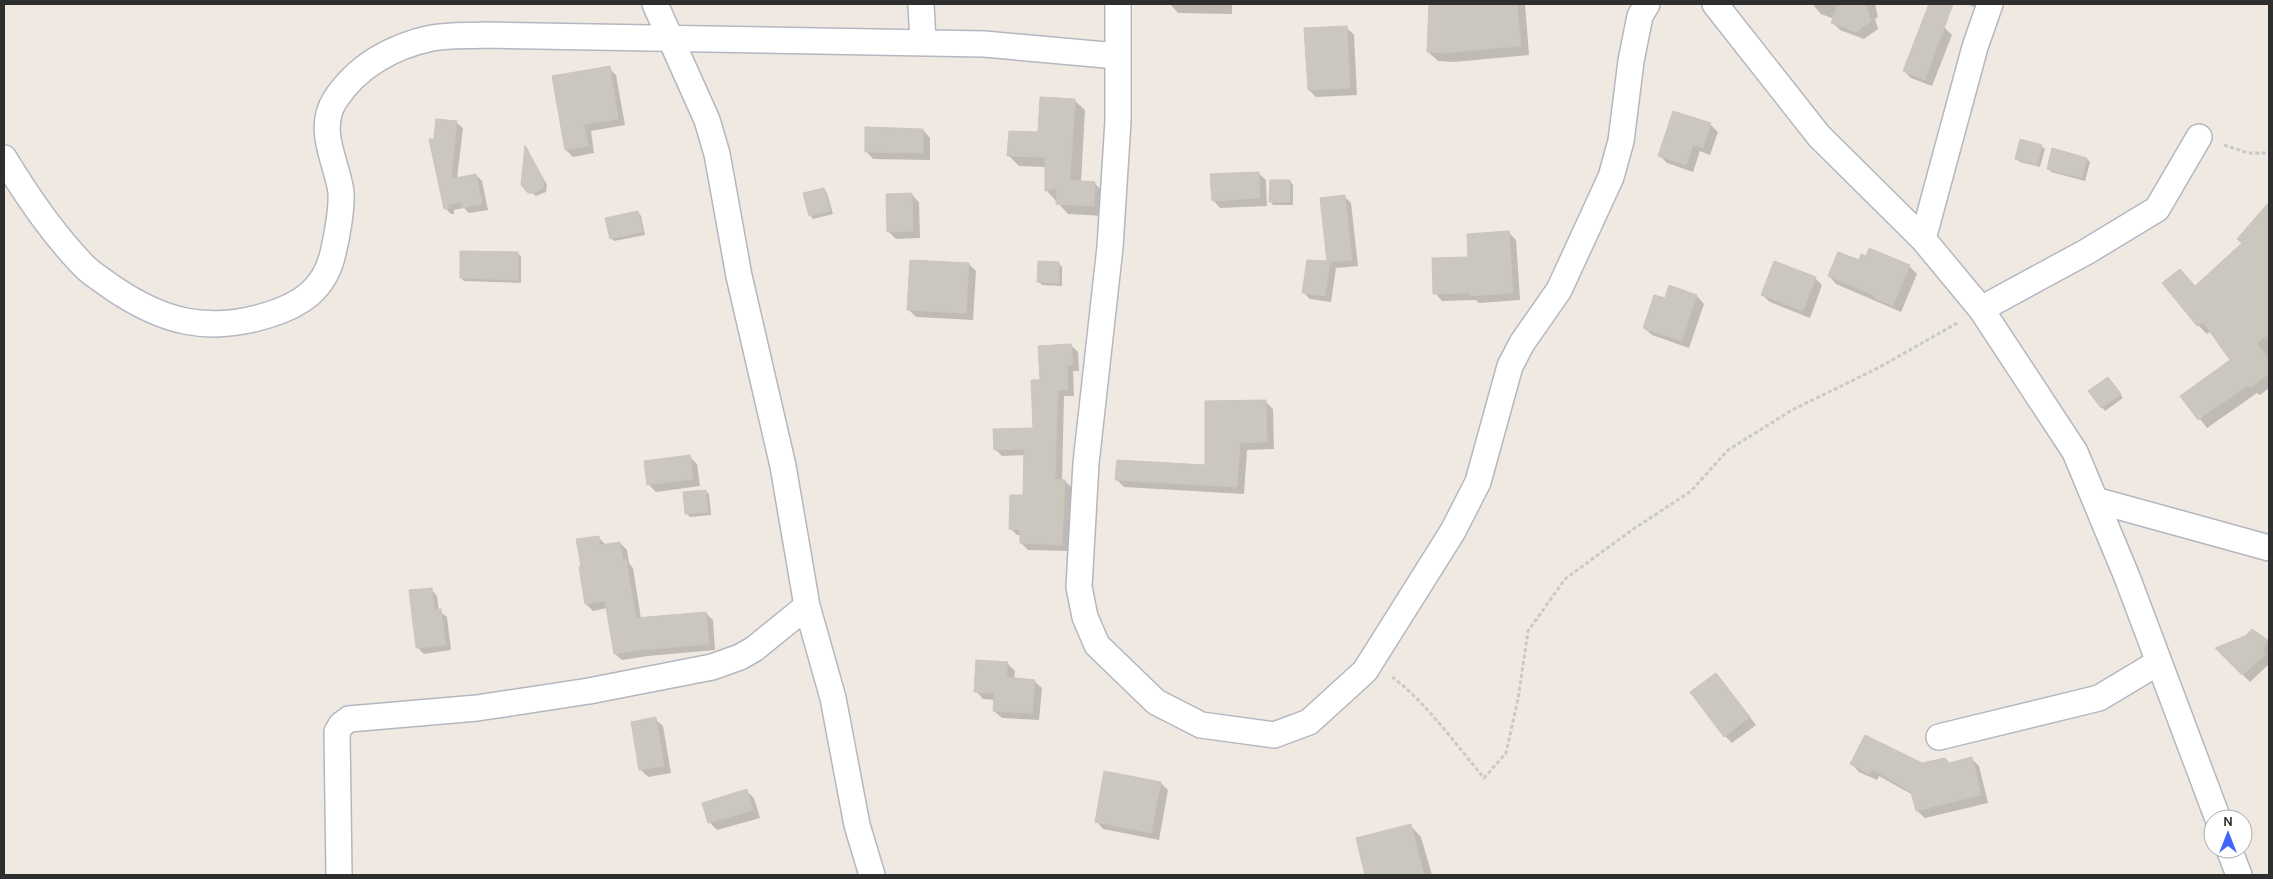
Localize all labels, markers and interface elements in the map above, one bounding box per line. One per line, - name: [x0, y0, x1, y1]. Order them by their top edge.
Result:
- north arrow: [2203, 809, 2253, 859]
- text: N: [2223, 813, 2233, 830]

